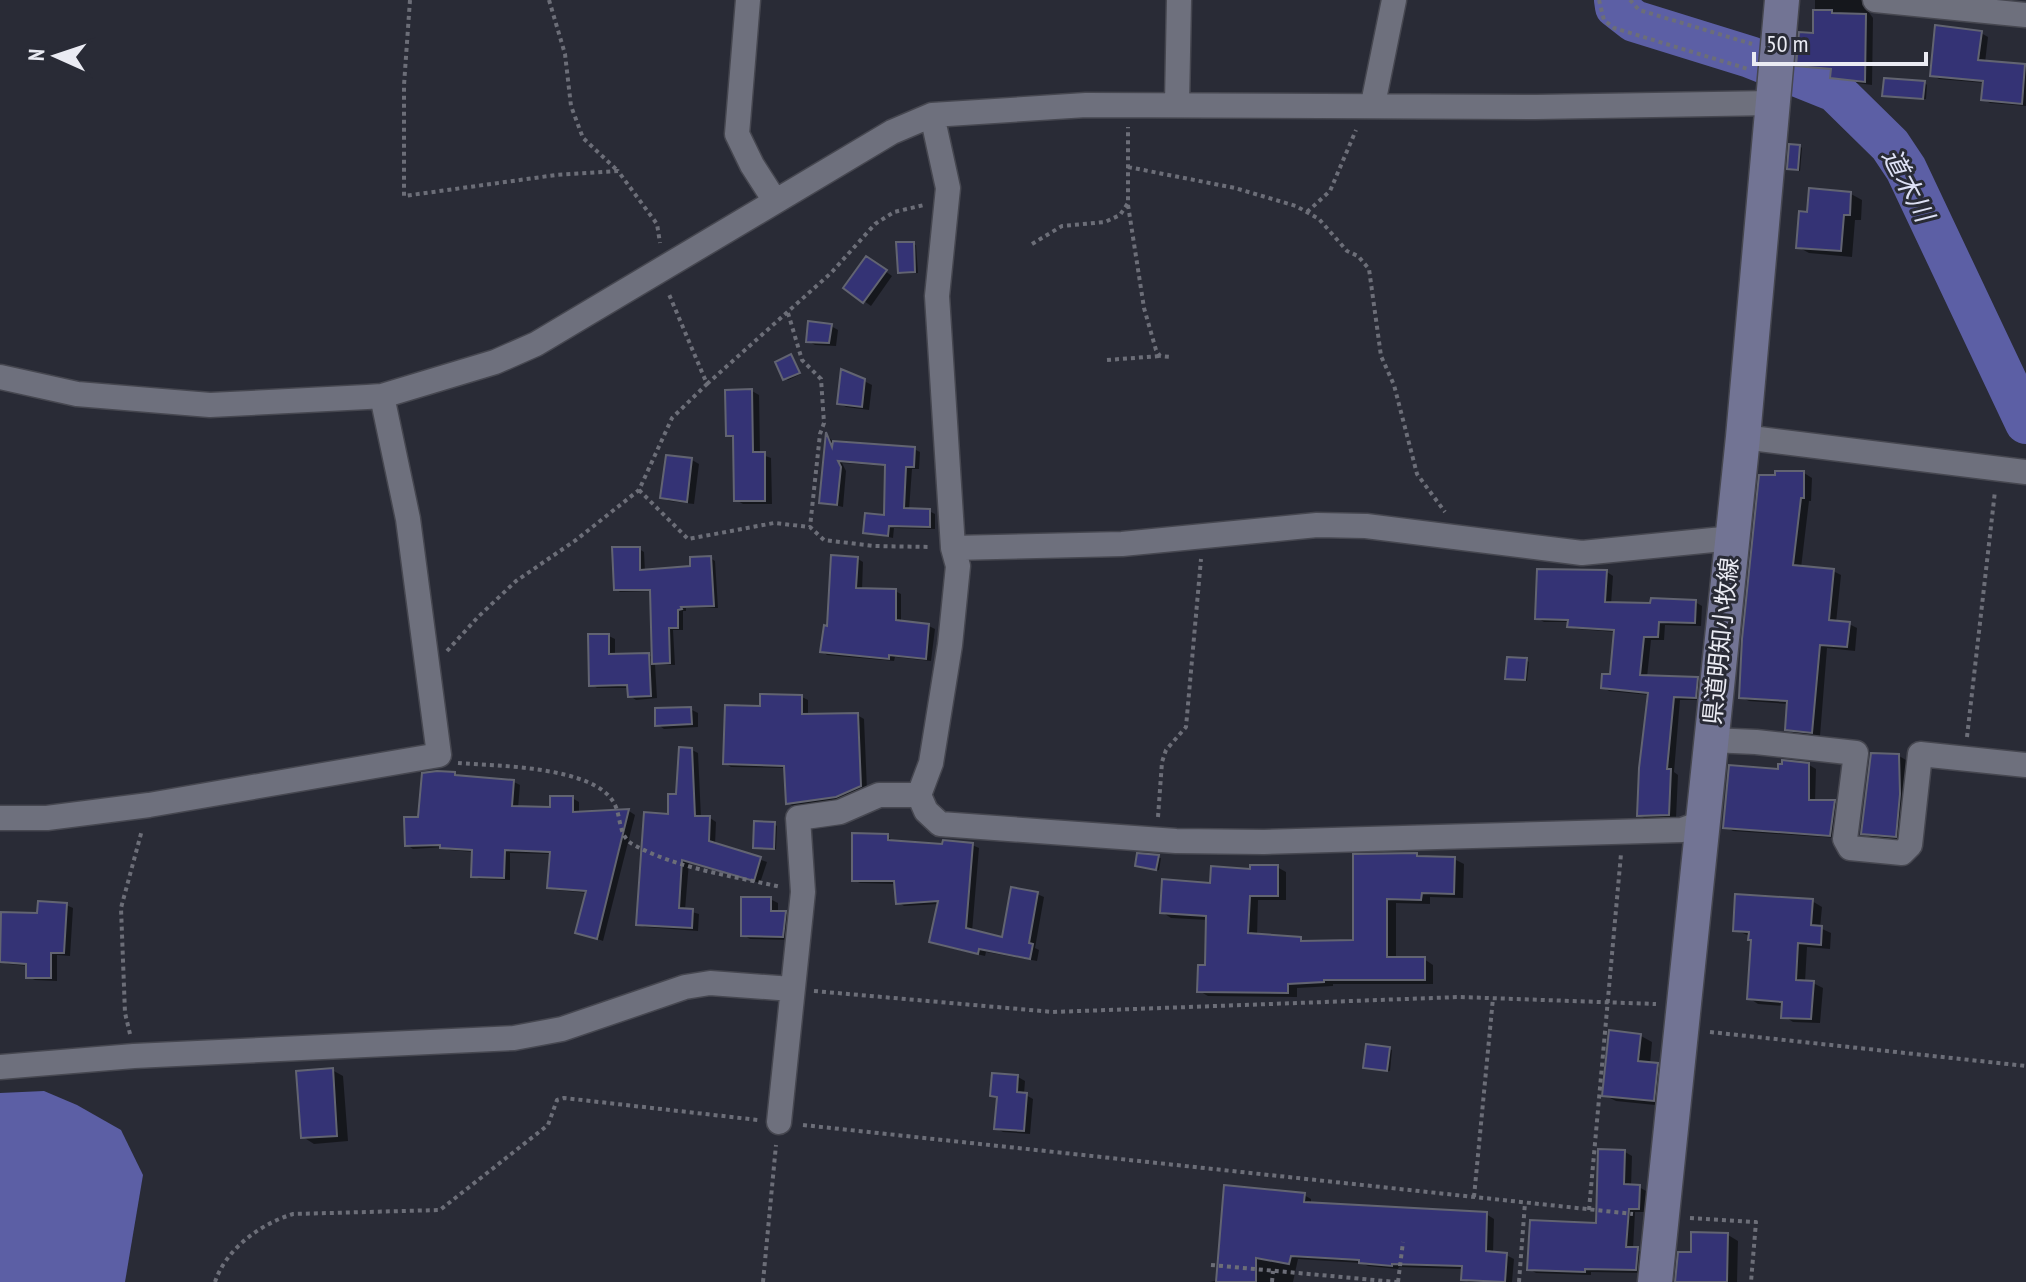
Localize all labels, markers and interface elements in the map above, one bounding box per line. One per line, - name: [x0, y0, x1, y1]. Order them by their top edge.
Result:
- north arrow: [16, 16, 96, 96]
- scale bar: [1754, 16, 1926, 66]
- text: 50 m: [1766, 28, 1808, 59]
- text: N: [22, 48, 50, 62]
- water label: 道木川: [1876, 143, 1943, 230]
- street label: 県道明知小牧線: [1696, 556, 1745, 726]

